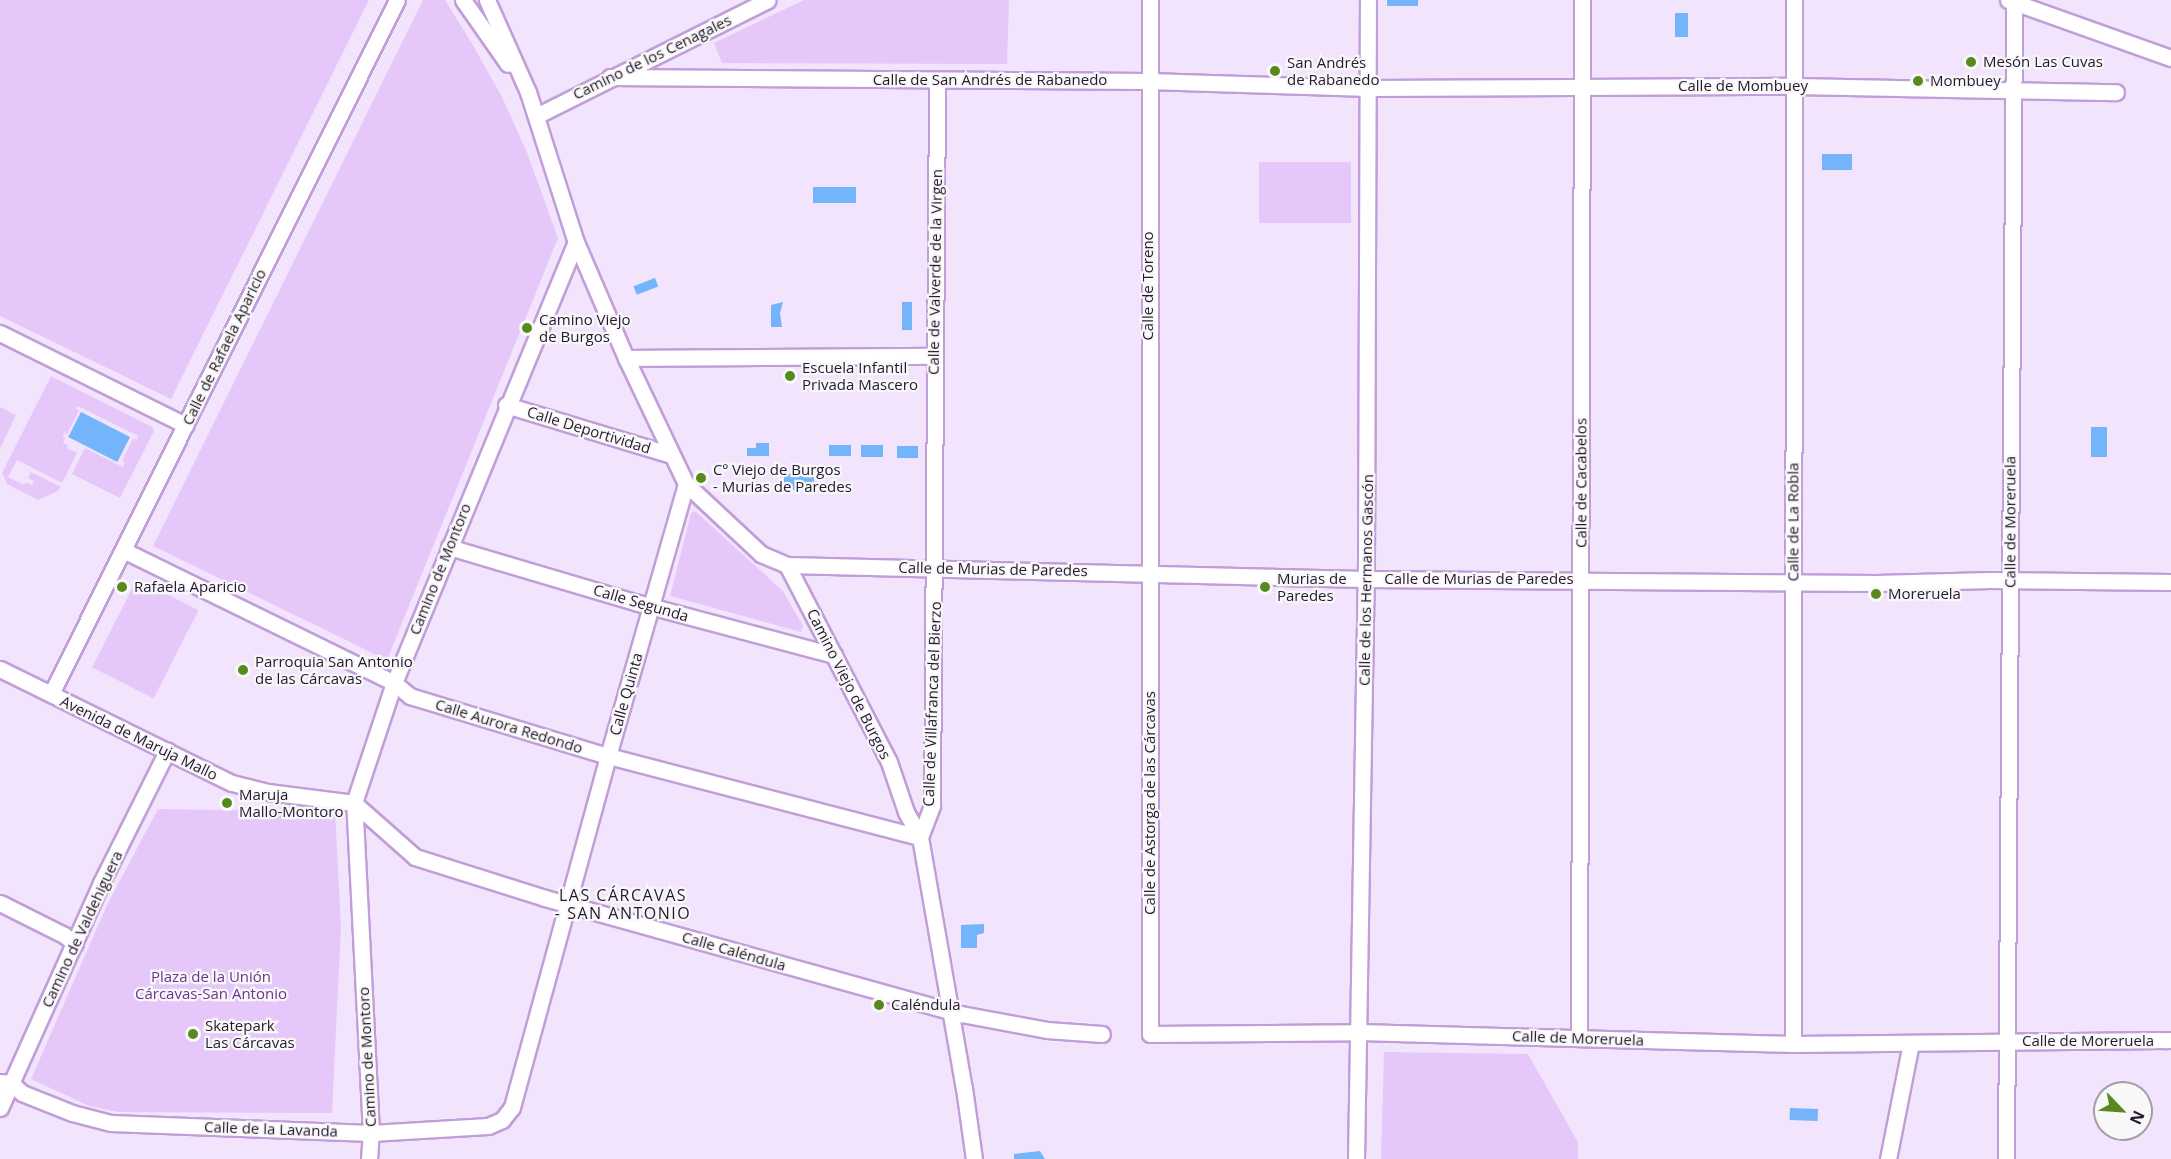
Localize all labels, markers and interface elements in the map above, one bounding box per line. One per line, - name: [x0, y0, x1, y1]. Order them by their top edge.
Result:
- street label: Camino de los Cenagales: [570, 11, 734, 103]
- place label: San Andrés de Rabanedo: [1287, 53, 1379, 88]
- place label: Mesón Las Cuvas: [1983, 53, 2103, 71]
- marker: Mesón Las Cuvas: [1964, 55, 1978, 69]
- marker: San Andrés de Rabanedo: [1268, 64, 1282, 78]
- street label: Calle de San Andrés de Rabanedo: [873, 71, 1107, 89]
- place label: Mombuey: [1930, 72, 2001, 90]
- marker: Mombuey: [1911, 74, 1925, 88]
- street label: Calle de Mombuey: [1678, 77, 1808, 95]
- street label: Calle de Valverde de la Virgen: [924, 169, 946, 375]
- street label: Calle de Toreno: [1139, 231, 1157, 341]
- street label: Calle de Rafaela Aparicio: [178, 266, 270, 428]
- place label: Camino Viejo de Burgos: [539, 310, 631, 345]
- marker: Camino Viejo de Burgos: [520, 321, 534, 335]
- place label: Escuela Infantil Privada Mascero: [802, 358, 918, 393]
- marker: Escuela Infantil Privada Mascero: [783, 369, 797, 383]
- street label: Calle Deportividad: [525, 403, 653, 457]
- street label: Calle de Cacabelos: [1572, 418, 1590, 548]
- street label: Calle de Moreruela: [2001, 456, 2019, 588]
- place label: Cº Viejo de Burgos - Murias de Paredes: [713, 460, 852, 495]
- street label: Calle de La Robla: [1784, 463, 1802, 581]
- marker: Cº Viejo de Burgos - Murias de Paredes: [694, 471, 708, 485]
- street label: Calle de los Hermanos Gascón: [1355, 474, 1377, 686]
- street label: Camino de Montoro: [405, 501, 475, 637]
- street label: Calle de Murias de Paredes: [898, 558, 1088, 580]
- place label: Murias de Paredes: [1277, 569, 1347, 604]
- street label: Calle de Murias de Paredes: [1384, 570, 1574, 588]
- place label: Rafaela Aparicio: [134, 578, 246, 596]
- marker: Rafaela Aparicio: [115, 580, 129, 594]
- marker: Murias de Paredes: [1258, 580, 1272, 594]
- street label: Calle Segunda: [591, 581, 691, 625]
- place label: Moreruela: [1888, 585, 1961, 603]
- marker: Moreruela: [1869, 587, 1883, 601]
- street label: Calle de Villafranca del Bierzo: [919, 601, 945, 807]
- street label: Camino Viejo de Burgos: [803, 606, 895, 762]
- street label: Calle Quinta: [606, 651, 646, 737]
- place label: Parroquia San Antonio de las Cárcavas: [255, 652, 413, 687]
- marker: Parroquia San Antonio de las Cárcavas: [236, 663, 250, 677]
- street label: Calle de Astorga de las Cárcavas: [1141, 691, 1159, 915]
- street label: Avenida de Maruja Mallo: [57, 692, 221, 784]
- street label: Calle Aurora Redondo: [433, 695, 585, 757]
- place label: Maruja Mallo-Montoro: [239, 785, 343, 820]
- marker: Maruja Mallo-Montoro: [220, 796, 234, 810]
- street label: Camino de Valdehiguera: [38, 848, 126, 1010]
- district label: LAS CÁRCAVAS - SAN ANTONIO: [555, 885, 691, 923]
- street label: Calle Caléndula: [680, 928, 788, 974]
- park label: Plaza de la Unión Cárcavas-San Antonio: [135, 967, 287, 1002]
- street label: Camino de Montoro: [354, 986, 380, 1128]
- place label: Caléndula: [891, 996, 961, 1014]
- marker: Caléndula: [872, 998, 886, 1012]
- place label: Skatepark Las Cárcavas: [205, 1016, 295, 1051]
- marker: Skatepark Las Cárcavas: [186, 1027, 200, 1041]
- street label: Calle de Moreruela: [1512, 1027, 1644, 1049]
- street label: Calle de Moreruela: [2022, 1032, 2154, 1050]
- north arrow: [2093, 1081, 2153, 1141]
- text: N: [2125, 1107, 2150, 1128]
- street label: Calle de la Lavanda: [204, 1118, 338, 1140]

